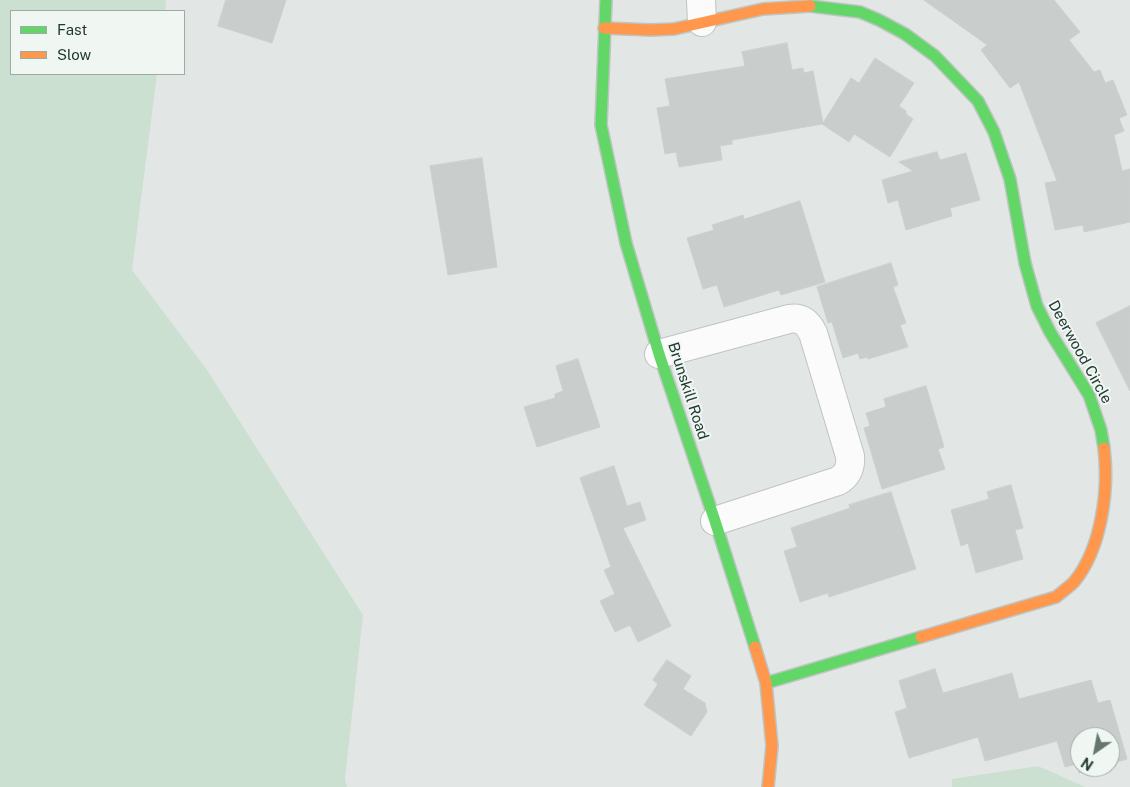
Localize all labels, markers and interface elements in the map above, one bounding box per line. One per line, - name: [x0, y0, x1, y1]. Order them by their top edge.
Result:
- legend: [10, 10, 185, 75]
- text: Fast: [57, 21, 87, 38]
- text: Slow: [57, 46, 91, 63]
- street label: Deerwood Circle: [1044, 297, 1116, 407]
- street label: Brunskill Road: [664, 340, 712, 442]
- north arrow: [1070, 727, 1120, 777]
- text: N: [1078, 754, 1096, 773]

